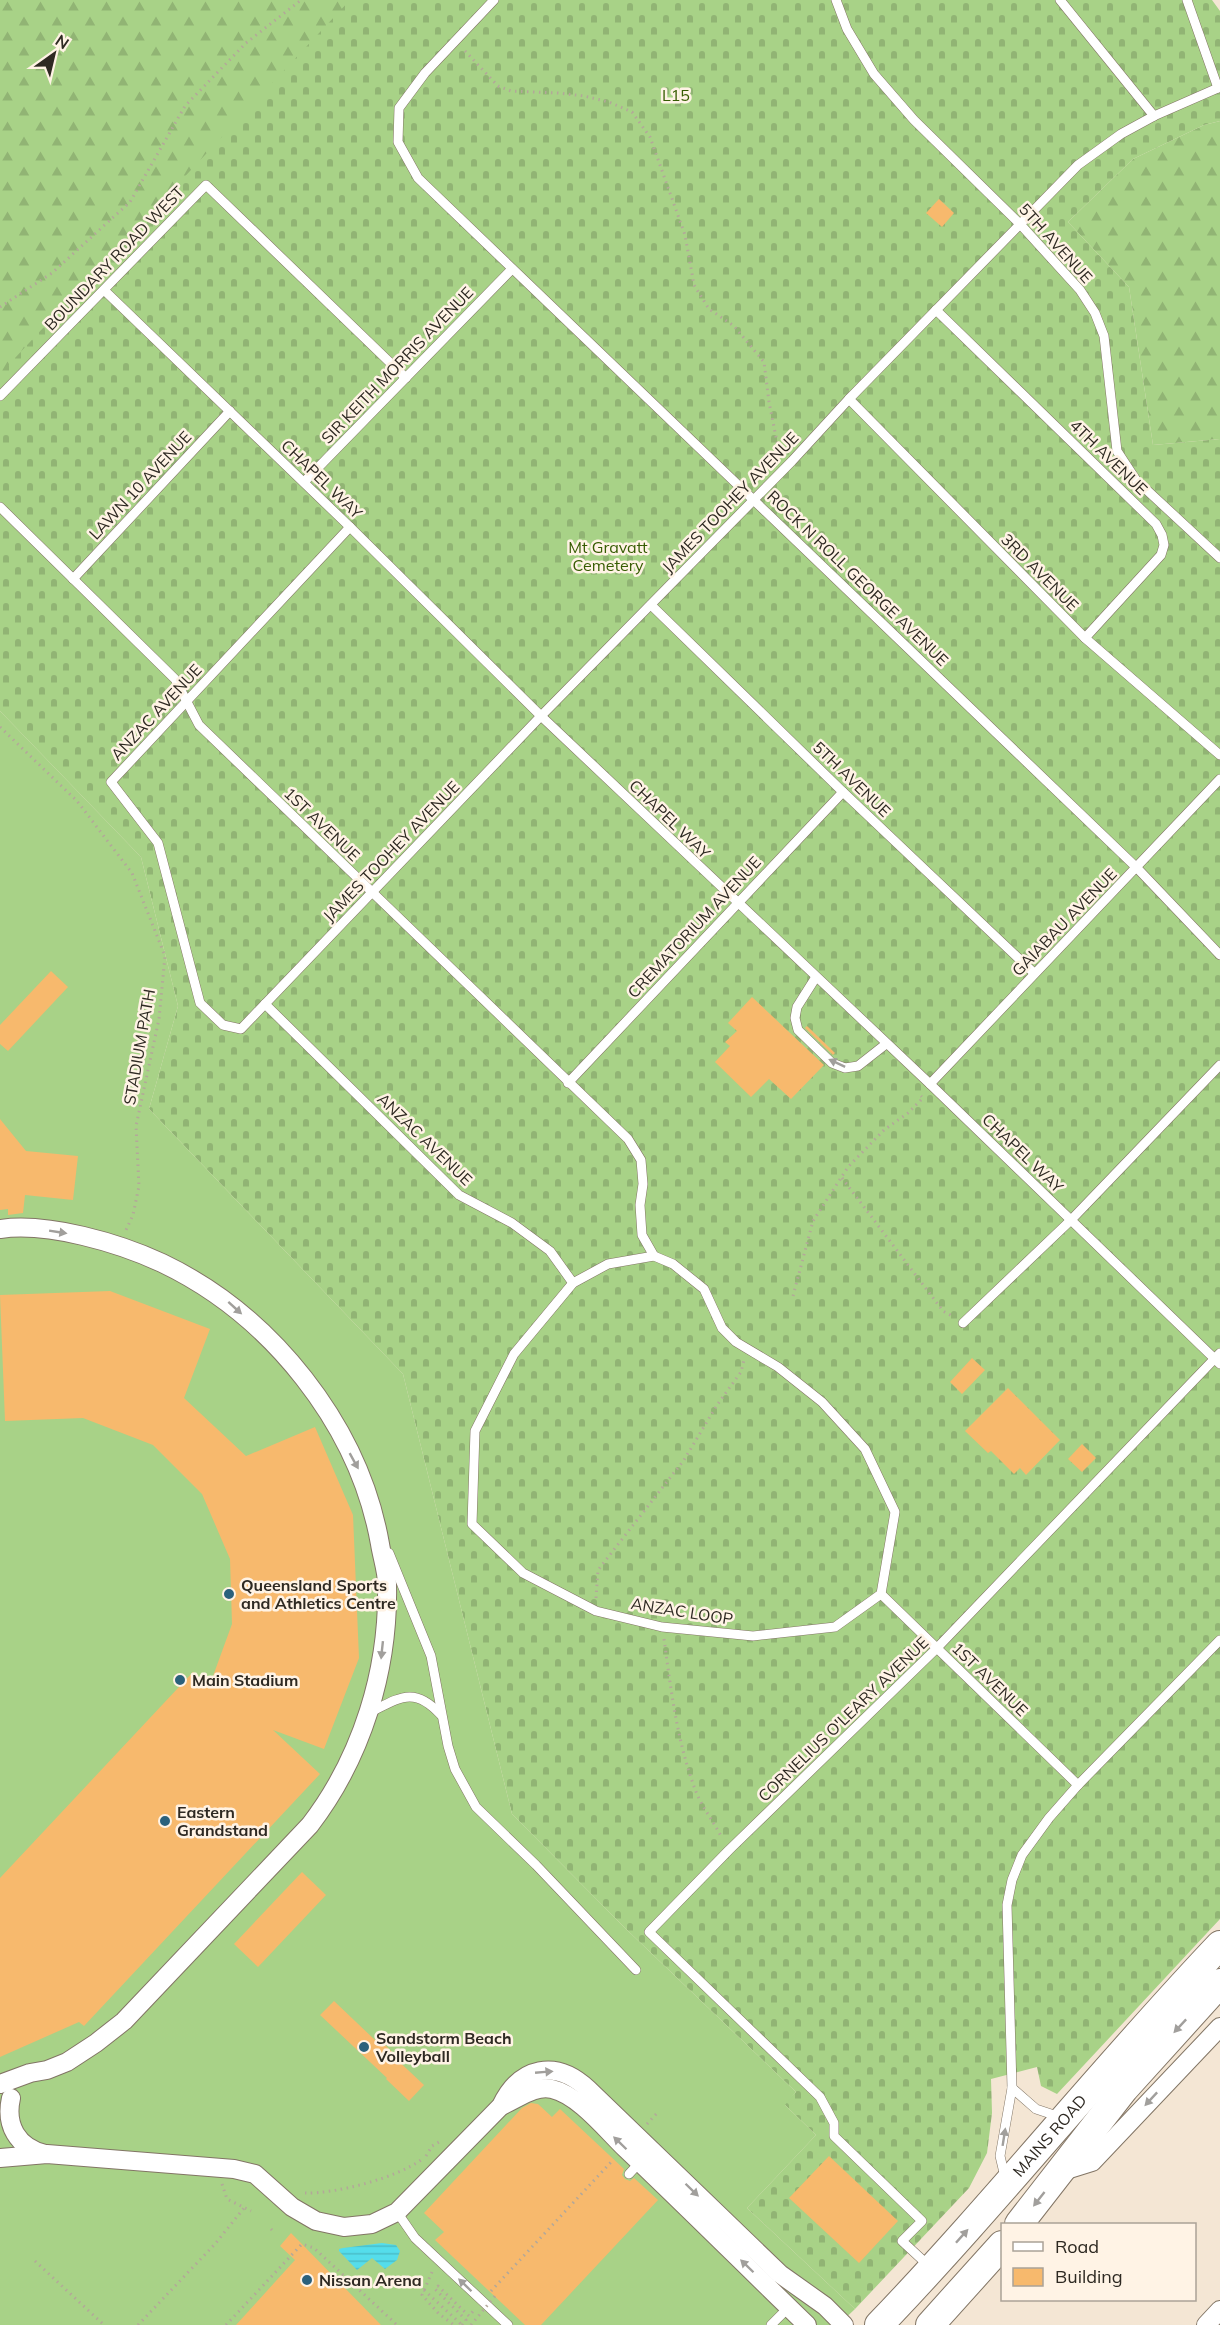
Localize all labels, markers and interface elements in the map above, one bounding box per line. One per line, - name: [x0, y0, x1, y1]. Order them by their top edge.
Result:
- north arrow: [24, 24, 84, 84]
- text: N: [52, 30, 73, 53]
- park label: L15: [662, 85, 690, 105]
- street label: BOUNDARY ROAD WEST: [40, 182, 188, 334]
- street label: 5TH AVENUE: [1015, 199, 1097, 287]
- street label: SIR KEITH MORRIS AVENUE: [317, 282, 477, 448]
- street label: 4TH AVENUE: [1066, 415, 1152, 499]
- street label: LAWN 10 AVENUE: [85, 427, 195, 543]
- street label: JAMES TOOHEY AVENUE: [658, 428, 802, 576]
- street label: CHAPEL WAY: [277, 435, 367, 523]
- street label: ROCK N ROLL GEORGE AVENUE: [763, 486, 953, 670]
- street label: 3RD AVENUE: [997, 529, 1083, 615]
- park label: Mt Gravatt Cemetery: [568, 537, 648, 575]
- street label: ANZAC AVENUE: [106, 660, 206, 764]
- street label: 5TH AVENUE: [809, 737, 895, 821]
- street label: CHAPEL WAY: [625, 775, 715, 863]
- street label: JAMES TOOHEY AVENUE: [319, 777, 463, 925]
- street label: 1ST AVENUE: [280, 783, 364, 865]
- street label: CREMATORIUM AVENUE: [623, 852, 765, 1002]
- street label: GAIABAU AVENUE: [1007, 864, 1121, 980]
- street label: STADIUM PATH: [119, 987, 159, 1107]
- one-way arrow: [828, 1058, 846, 1068]
- street label: ANZAC AVENUE: [373, 1089, 477, 1189]
- street label: CHAPEL WAY: [978, 1109, 1068, 1197]
- one-way arrow: [49, 1228, 68, 1237]
- one-way arrow: [227, 1301, 242, 1314]
- one-way arrow: [349, 1452, 359, 1469]
- place label: Queensland Sports and Athletics Centre: [241, 1575, 396, 1613]
- marker: Queensland Sports and Athletics Centre: [222, 1587, 236, 1601]
- street label: ANZAC LOOP: [630, 1593, 734, 1629]
- street label: CORNELIUS O'LEARY AVENUE: [754, 1632, 932, 1806]
- street label: 1ST AVENUE: [948, 1638, 1032, 1720]
- one-way arrow: [378, 1641, 387, 1660]
- place label: Main Stadium: [192, 1670, 298, 1690]
- marker: Main Stadium: [173, 1673, 187, 1687]
- place label: Eastern Grandstand: [177, 1802, 268, 1840]
- marker: Eastern Grandstand: [158, 1814, 172, 1828]
- one-way arrow: [1173, 2018, 1187, 2033]
- place label: Sandstorm Beach Volleyball: [375, 2028, 512, 2066]
- marker: Sandstorm Beach Volleyball: [357, 2040, 371, 2054]
- one-way arrow: [535, 2067, 554, 2077]
- street label: MAINS ROAD: [1008, 2090, 1091, 2181]
- one-way arrow: [1144, 2092, 1158, 2107]
- one-way arrow: [1000, 2127, 1009, 2146]
- one-way arrow: [612, 2136, 627, 2150]
- one-way arrow: [684, 2183, 698, 2197]
- one-way arrow: [1034, 2191, 1046, 2206]
- legend: [1001, 2223, 1196, 2301]
- one-way arrow: [955, 2229, 968, 2244]
- text: Road: [1055, 2235, 1099, 2258]
- one-way arrow: [741, 2260, 755, 2274]
- text: Building: [1055, 2265, 1123, 2288]
- place label: Nissan Arena: [319, 2270, 422, 2290]
- marker: Nissan Arena: [300, 2273, 314, 2287]
- one-way arrow: [458, 2279, 473, 2292]

